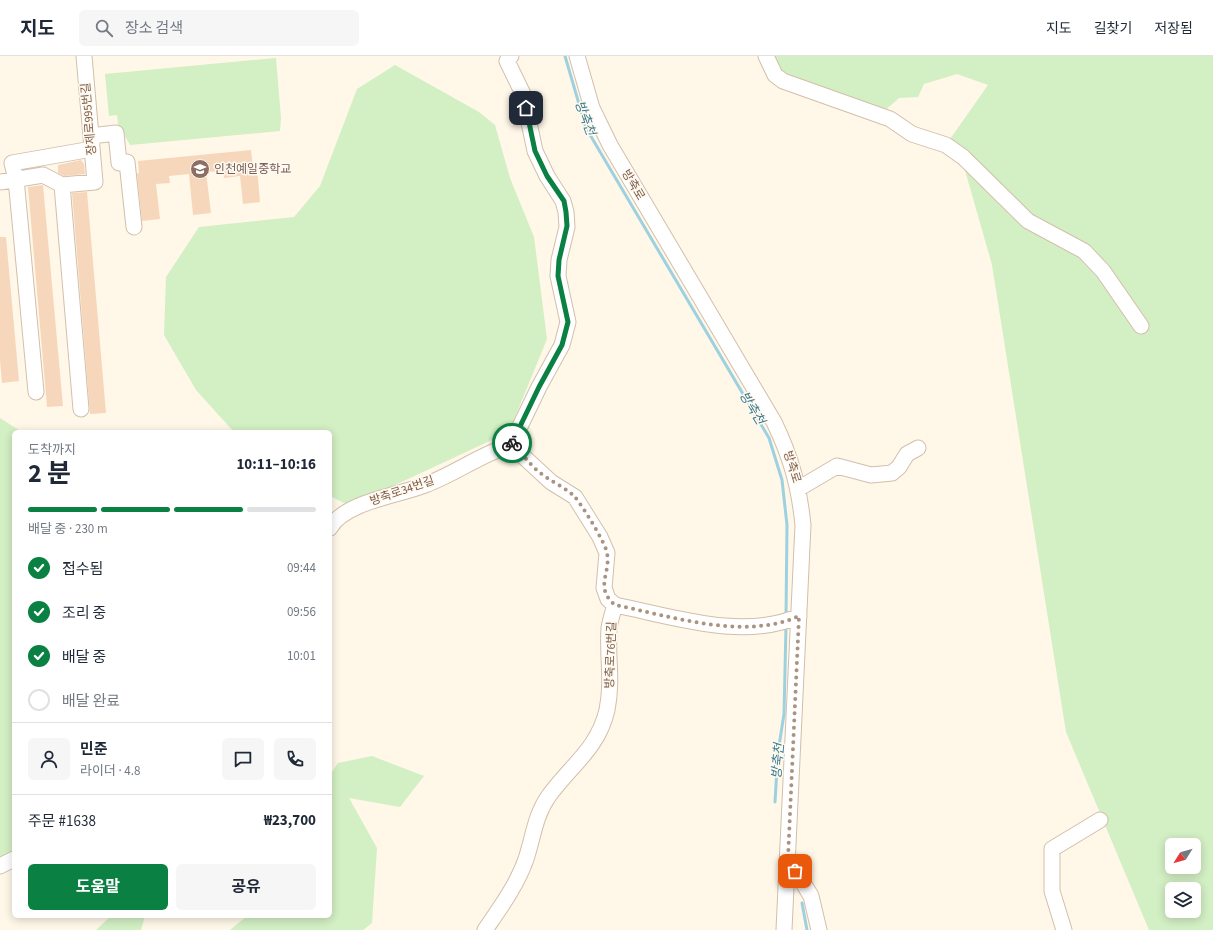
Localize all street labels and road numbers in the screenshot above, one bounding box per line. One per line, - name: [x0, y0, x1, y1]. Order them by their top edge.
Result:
- street label: 장제로995번길: [77, 82, 101, 156]
- street label: 방축로: [617, 166, 649, 204]
- street label: 방축로: [779, 449, 805, 485]
- street label: 방축로34번길: [367, 472, 437, 510]
- street label: 방축로76번길: [601, 621, 621, 689]

